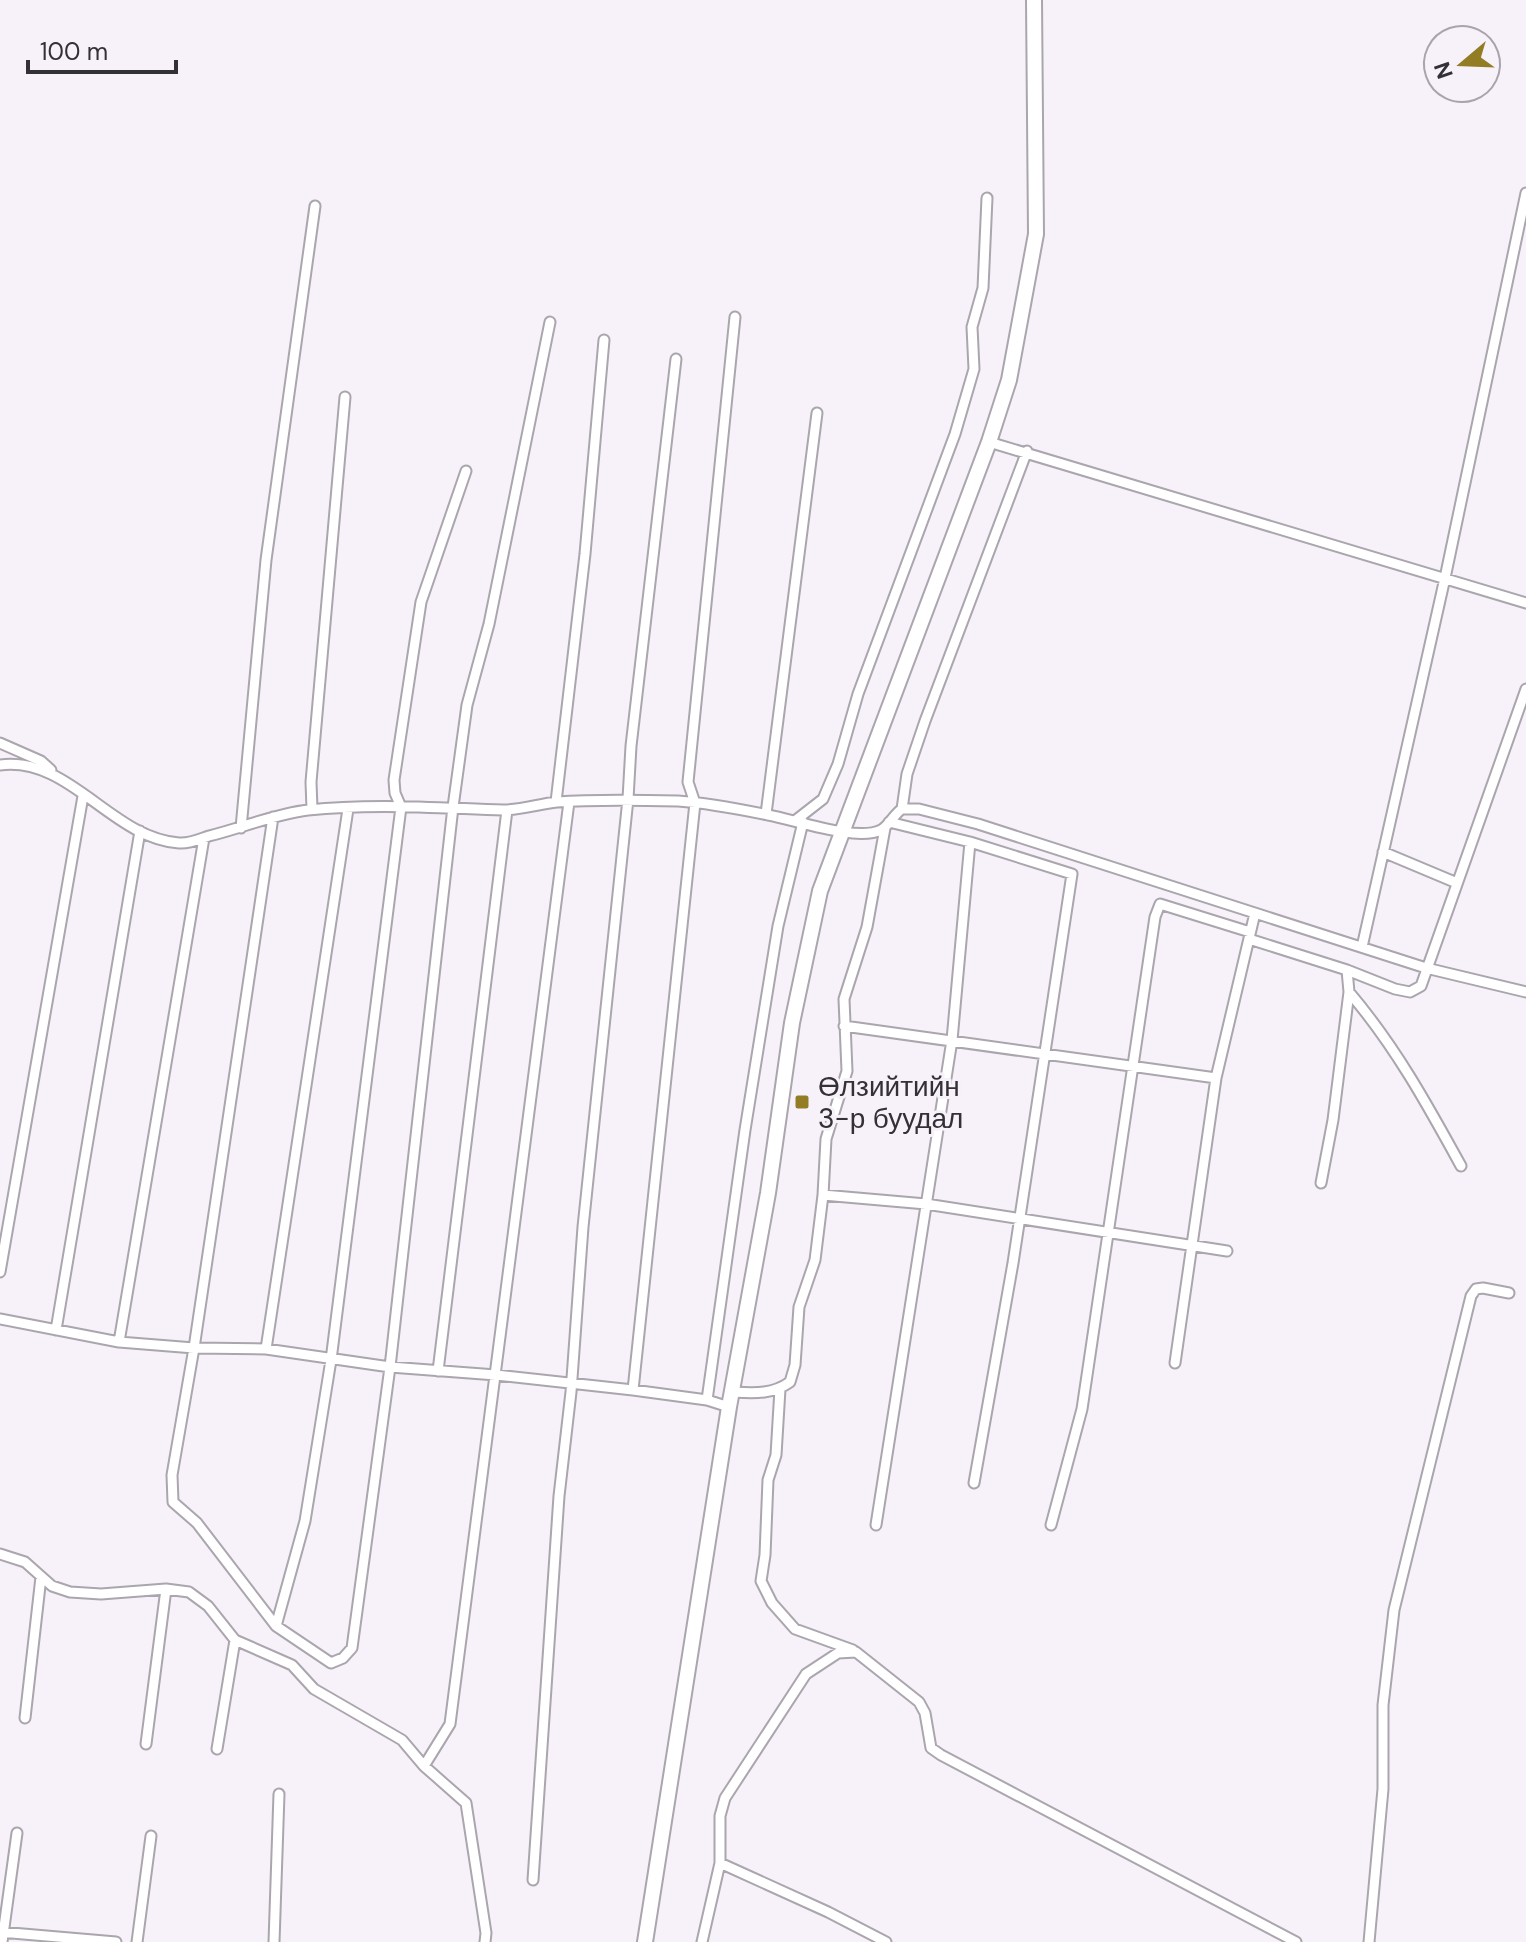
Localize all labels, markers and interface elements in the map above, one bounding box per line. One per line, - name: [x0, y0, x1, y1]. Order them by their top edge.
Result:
- scale bar: [28, 24, 176, 74]
- north arrow: [1422, 24, 1502, 104]
- text: 100 m: [40, 36, 108, 67]
- text: N: [1427, 58, 1460, 83]
- place label: Өлзийтийн 3-р буудал: [818, 1068, 963, 1137]
- marker: Өлзийтийн 3-р буудал: [793, 1093, 811, 1111]

